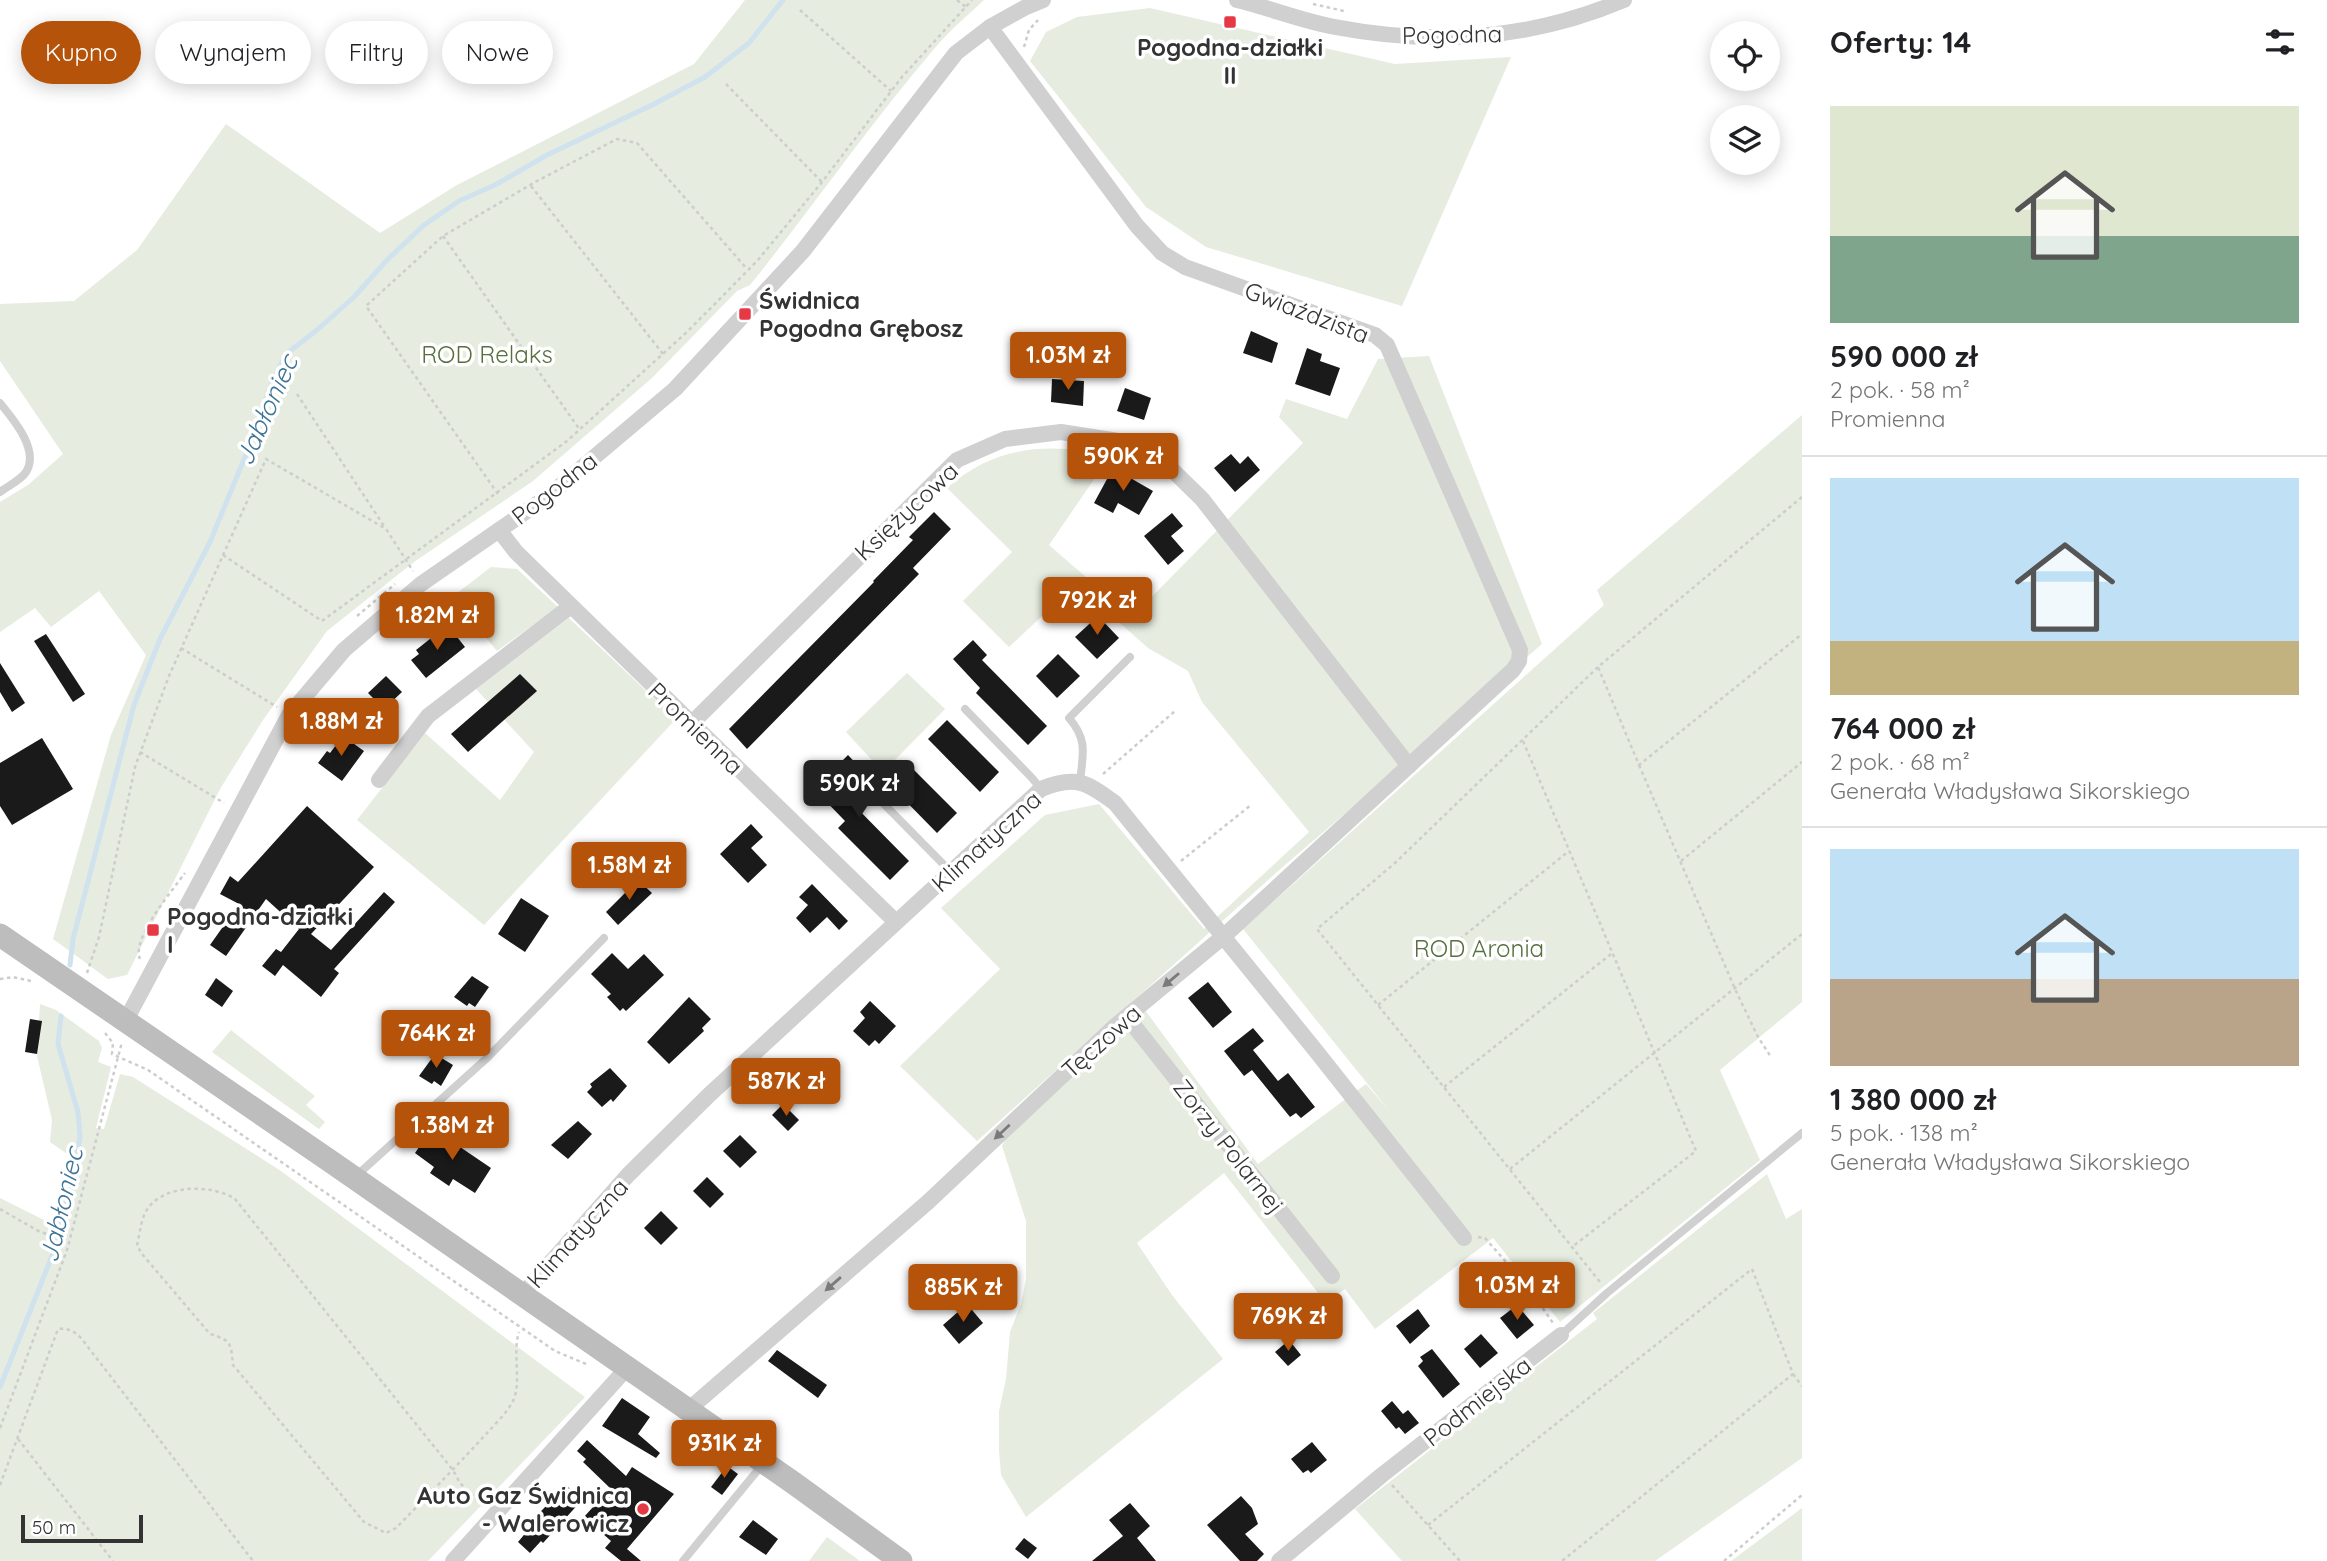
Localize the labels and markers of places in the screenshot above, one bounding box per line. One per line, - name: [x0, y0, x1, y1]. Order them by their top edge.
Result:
- marker: Pogodna-działki II: [1222, 14, 1238, 30]
- place label: Pogodna-działki II: [1137, 32, 1323, 90]
- place label: Świdnica Pogodna Grębosz: [759, 285, 964, 343]
- marker: Świdnica Pogodna Grębosz: [737, 306, 753, 322]
- pin: 1.03M zł: [996, 332, 1140, 392]
- pin: 590K zł: [1058, 434, 1188, 493]
- pin: 792K zł: [1032, 578, 1162, 637]
- pin: 1.82M zł: [365, 592, 509, 652]
- pin: 1.88M zł: [269, 698, 413, 758]
- pin: 590K zł: [794, 760, 924, 820]
- pin: 1.58M zł: [557, 842, 701, 902]
- place label: Pogodna-działki I: [167, 901, 353, 959]
- marker: Pogodna-działki I: [145, 922, 161, 938]
- pin: 764K zł: [371, 1010, 501, 1070]
- pin: 587K zł: [721, 1058, 851, 1118]
- pin: 1.38M zł: [380, 1102, 524, 1162]
- pin: 1.03M zł: [1445, 1262, 1589, 1322]
- pin: 885K zł: [898, 1264, 1028, 1324]
- pin: 769K zł: [1223, 1294, 1353, 1353]
- pin: 931K zł: [659, 1420, 789, 1480]
- place label: Auto Gaz Świdnica - Walerowicz: [417, 1480, 629, 1538]
- marker: Auto Gaz Świdnica - Walerowicz: [635, 1501, 651, 1517]

